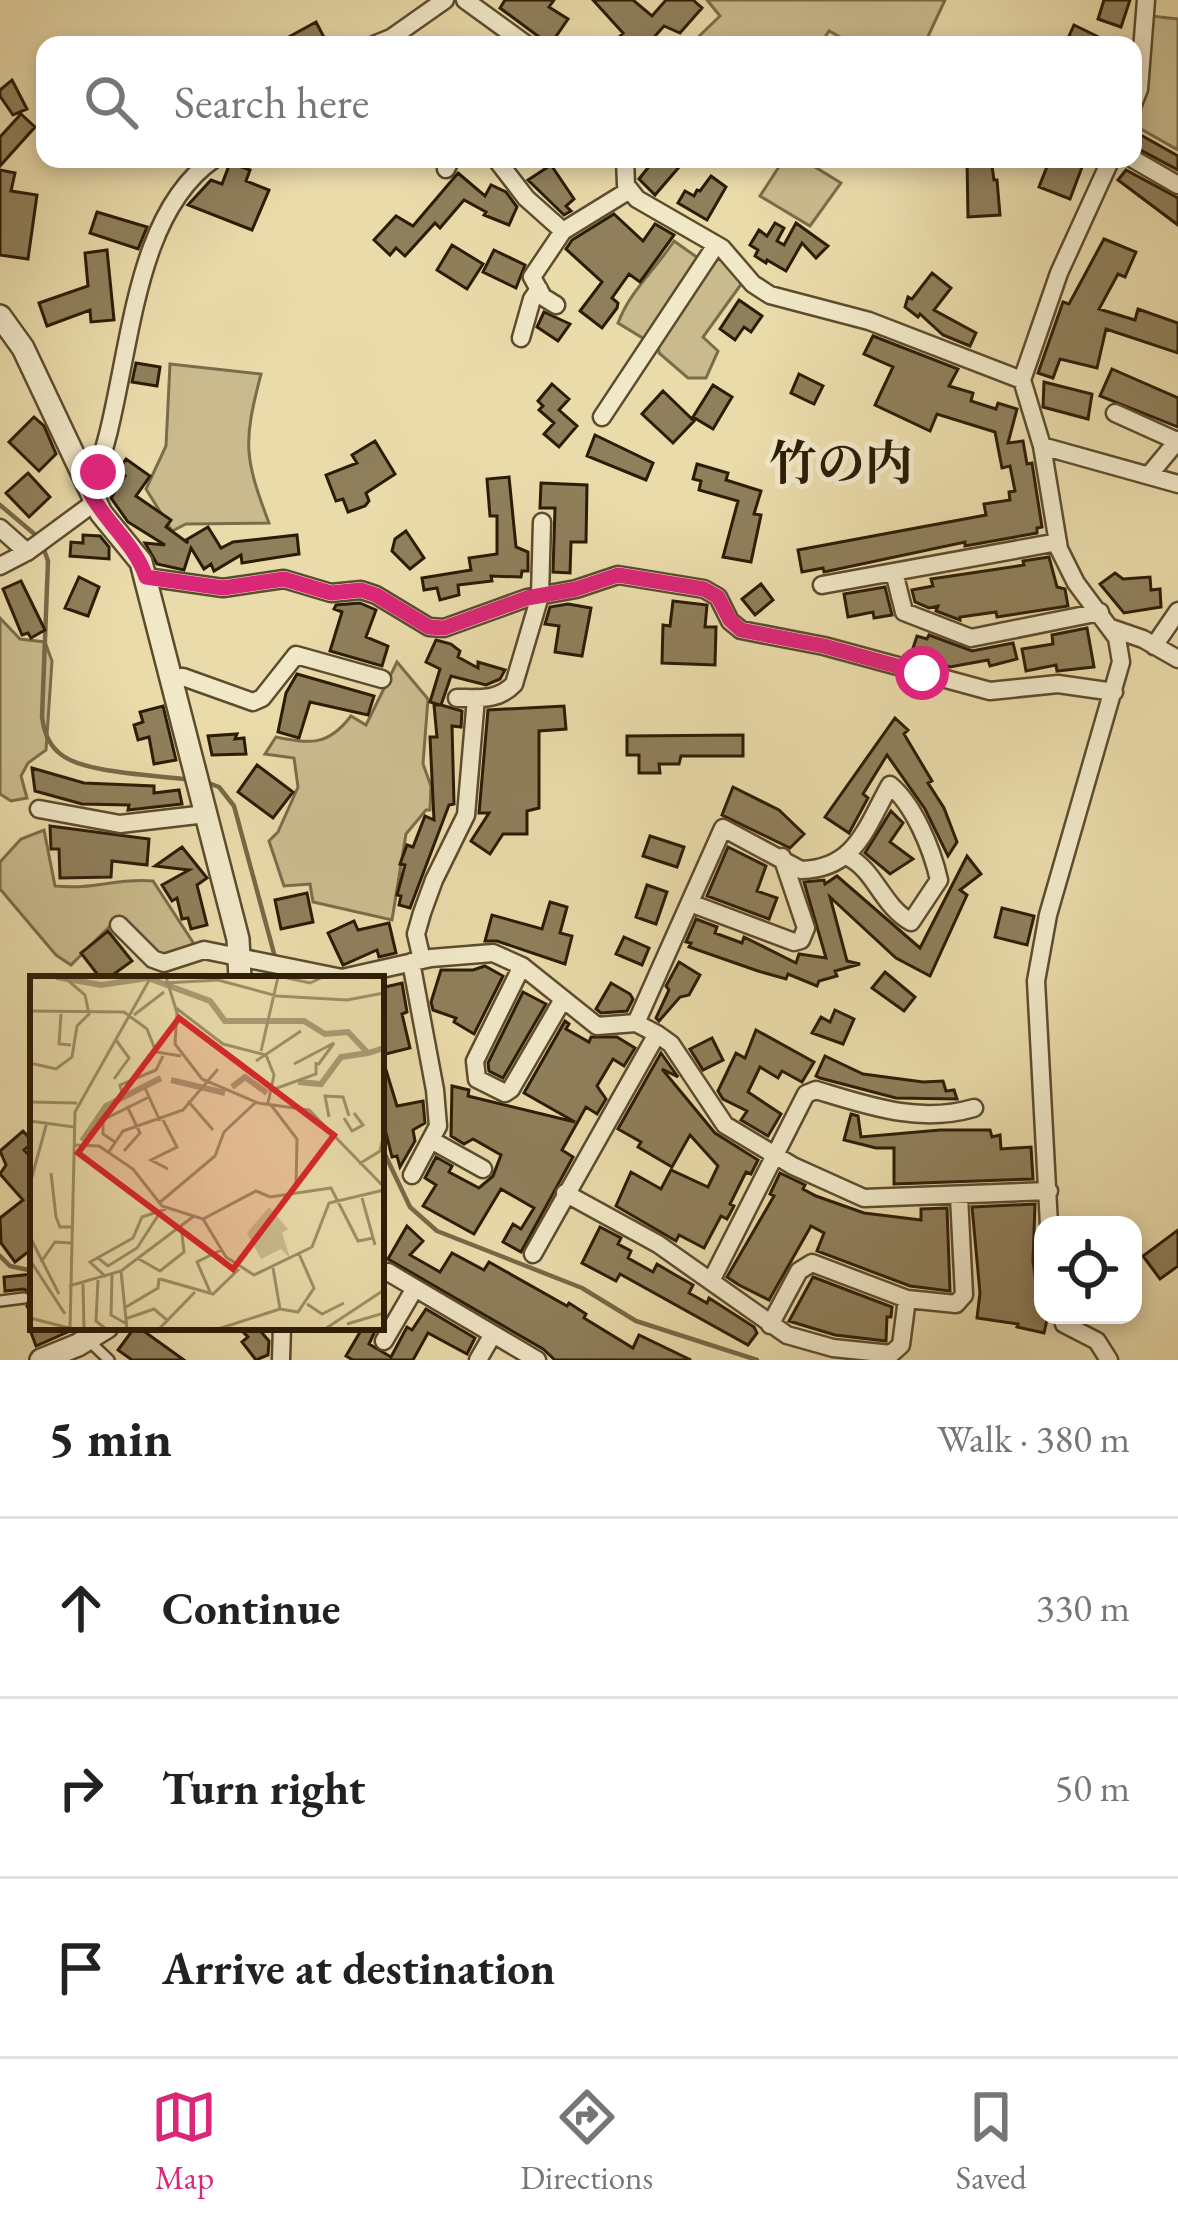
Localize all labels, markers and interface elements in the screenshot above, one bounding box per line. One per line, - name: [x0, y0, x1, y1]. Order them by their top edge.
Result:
- search box: [36, 36, 1142, 168]
- icon: search: [78, 69, 144, 135]
- text: Search here: [174, 73, 369, 131]
- district label: 竹の内: [769, 432, 913, 494]
- route end: [71, 445, 125, 499]
- route start: [895, 646, 949, 700]
- inset map: [30, 976, 384, 1330]
- map controls: [1034, 1216, 1142, 1324]
- button: locate: [1034, 1216, 1142, 1324]
- text: 5 min: [48, 1405, 172, 1471]
- text: Walk · 380 m: [937, 1413, 1130, 1464]
- icon: ahead: [48, 1575, 114, 1641]
- text: Continue: [162, 1579, 340, 1637]
- text: 330 m: [1036, 1582, 1130, 1633]
- icon: right: [48, 1755, 114, 1821]
- text: Turn right: [162, 1759, 365, 1817]
- text: 50 m: [1054, 1762, 1130, 1813]
- icon: arrive: [48, 1935, 114, 2001]
- text: Arrive at destination: [162, 1939, 555, 1997]
- tab: Map: [151, 2084, 217, 2199]
- tab: Directions: [520, 2084, 653, 2199]
- tab: Saved: [956, 2084, 1027, 2199]

